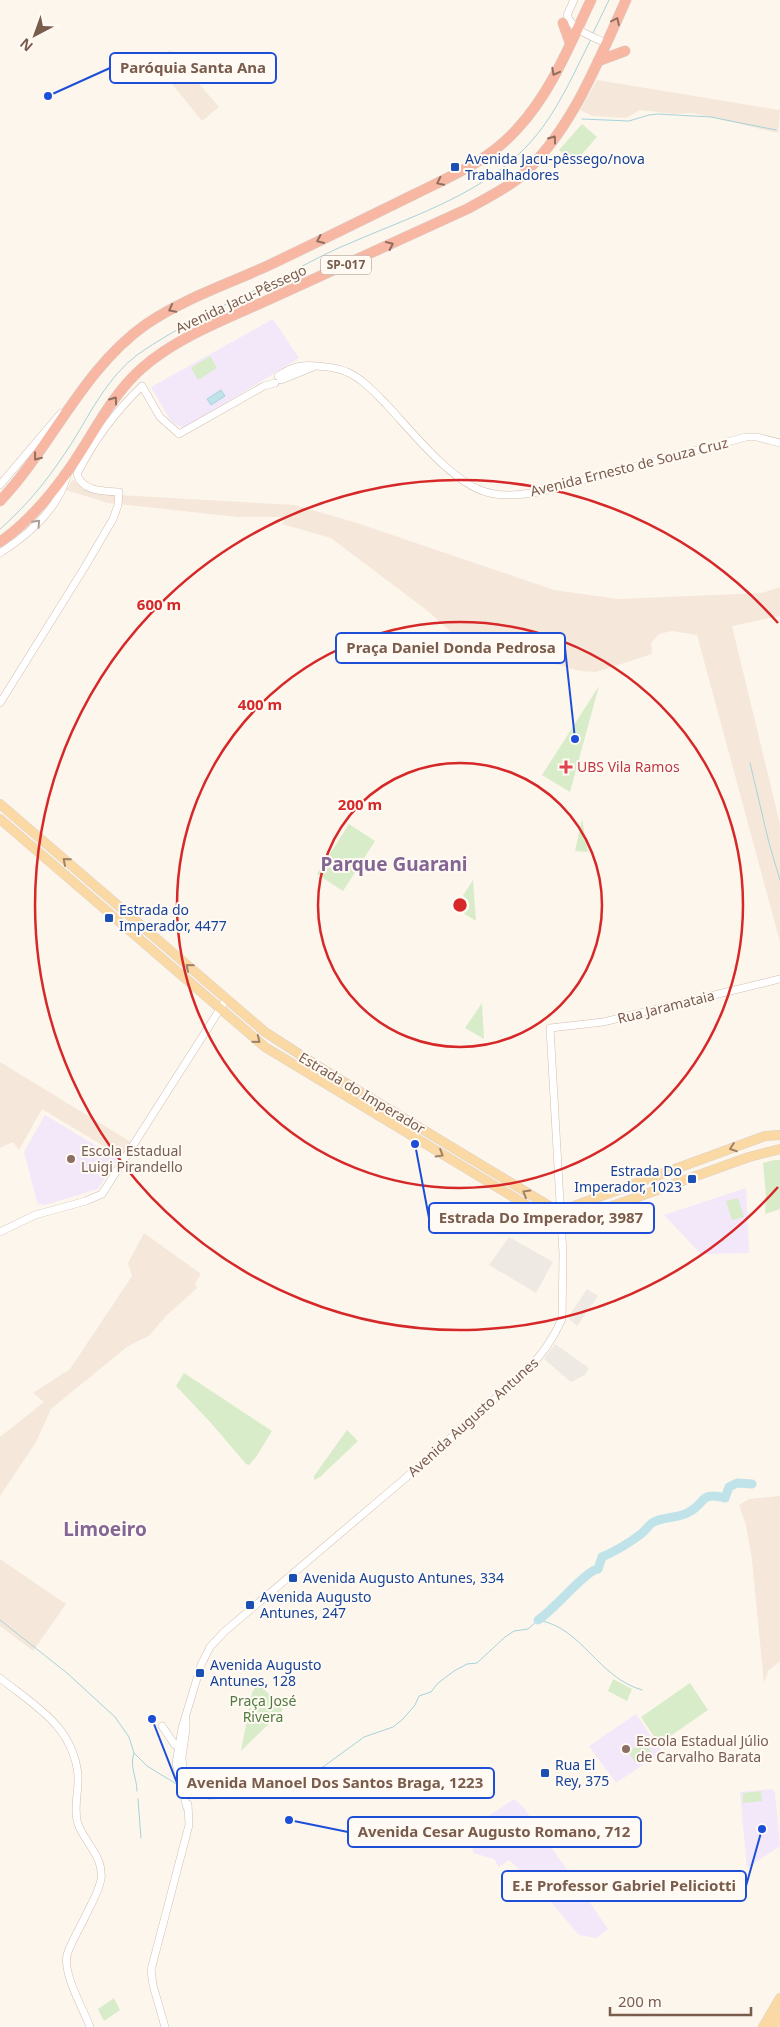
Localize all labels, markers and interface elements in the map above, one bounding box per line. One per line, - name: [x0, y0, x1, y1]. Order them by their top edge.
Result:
- north arrow: [10, 10, 60, 60]
- one-way arrow: [610, 18, 620, 27]
- text: N: [16, 34, 37, 56]
- callout: Paróquia Santa Ana: [110, 53, 276, 83]
- text: Paróquia Santa Ana: [120, 57, 266, 77]
- one-way arrow: [551, 67, 561, 76]
- one-way arrow: [548, 136, 556, 145]
- place label: Avenida Jacu-pêssego/nova Trabalhadores: [465, 149, 645, 184]
- marker: Avenida Jacu-pêssego/nova Trabalhadores: [449, 161, 461, 173]
- one-way arrow: [437, 175, 446, 185]
- one-way arrow: [316, 234, 325, 244]
- one-way arrow: [385, 240, 394, 251]
- road number: SP-017: [321, 256, 371, 274]
- street label: Avenida Jacu-Pêssego: [172, 260, 309, 337]
- one-way arrow: [169, 303, 178, 313]
- one-way arrow: [109, 397, 117, 406]
- street label: Avenida Ernesto de Souza Cruz: [528, 433, 730, 500]
- one-way arrow: [34, 451, 42, 460]
- one-way arrow: [31, 520, 40, 529]
- text: 600 m: [137, 594, 181, 614]
- callout: Praça Daniel Donda Pedrosa: [336, 633, 565, 663]
- text: Praça Daniel Donda Pedrosa: [346, 637, 556, 657]
- text: 400 m: [238, 694, 282, 714]
- place label: UBS Vila Ramos: [577, 757, 680, 776]
- marker: UBS Vila Ramos: [559, 760, 573, 774]
- text: 200 m: [338, 794, 382, 814]
- district label: Parque Guarani: [321, 851, 467, 877]
- one-way arrow: [63, 858, 72, 867]
- centre of rings: [451, 896, 469, 914]
- place label: Estrada do Imperador, 4477: [119, 900, 227, 935]
- marker: Estrada do Imperador, 4477: [103, 912, 115, 924]
- one-way arrow: [186, 964, 195, 973]
- street label: Rua Jaramataia: [615, 985, 716, 1028]
- one-way arrow: [251, 1035, 260, 1043]
- street label: Estrada do Imperador: [296, 1047, 429, 1138]
- place label: Escola Estadual Luigi Pirandello: [81, 1141, 183, 1176]
- one-way arrow: [730, 1142, 738, 1152]
- one-way arrow: [434, 1147, 443, 1157]
- marker: Escola Estadual Luigi Pirandello: [65, 1153, 77, 1165]
- place label: Estrada Do Imperador, 1023: [574, 1161, 682, 1196]
- marker: Estrada Do Imperador, 1023: [686, 1173, 698, 1185]
- one-way arrow: [523, 1189, 532, 1199]
- callout: Estrada Do Imperador, 3987: [429, 1203, 654, 1233]
- text: Estrada Do Imperador, 3987: [439, 1207, 644, 1227]
- street label: Avenida Augusto Antunes: [403, 1353, 542, 1480]
- district label: Limoeiro: [63, 1516, 147, 1542]
- place label: Avenida Augusto Antunes, 334: [303, 1568, 504, 1587]
- marker: Avenida Augusto Antunes, 334: [287, 1572, 299, 1584]
- place label: Avenida Augusto Antunes, 247: [260, 1587, 371, 1622]
- marker: Avenida Augusto Antunes, 247: [244, 1599, 256, 1611]
- place label: Avenida Augusto Antunes, 128: [210, 1655, 321, 1690]
- marker: Avenida Augusto Antunes, 128: [194, 1667, 206, 1679]
- park label: Praça José Rivera: [230, 1691, 297, 1726]
- place label: Escola Estadual Júlio de Carvalho Barata: [636, 1731, 769, 1766]
- marker: Escola Estadual Júlio de Carvalho Barata: [620, 1743, 632, 1755]
- place label: Rua El Rey, 375: [555, 1755, 609, 1790]
- marker: Rua El Rey, 375: [539, 1767, 551, 1779]
- callout: Avenida Manoel Dos Santos Braga, 1223: [177, 1768, 494, 1798]
- text: Avenida Manoel Dos Santos Braga, 1223: [187, 1772, 483, 1792]
- callout: Avenida Cesar Augusto Romano, 712: [348, 1817, 641, 1847]
- text: Avenida Cesar Augusto Romano, 712: [358, 1821, 631, 1841]
- callout: E.E Professor Gabriel Peliciotti: [502, 1871, 746, 1901]
- text: E.E Professor Gabriel Peliciotti: [512, 1875, 736, 1895]
- scale bar: [610, 1984, 751, 2016]
- text: 200 m: [618, 1991, 662, 2011]

